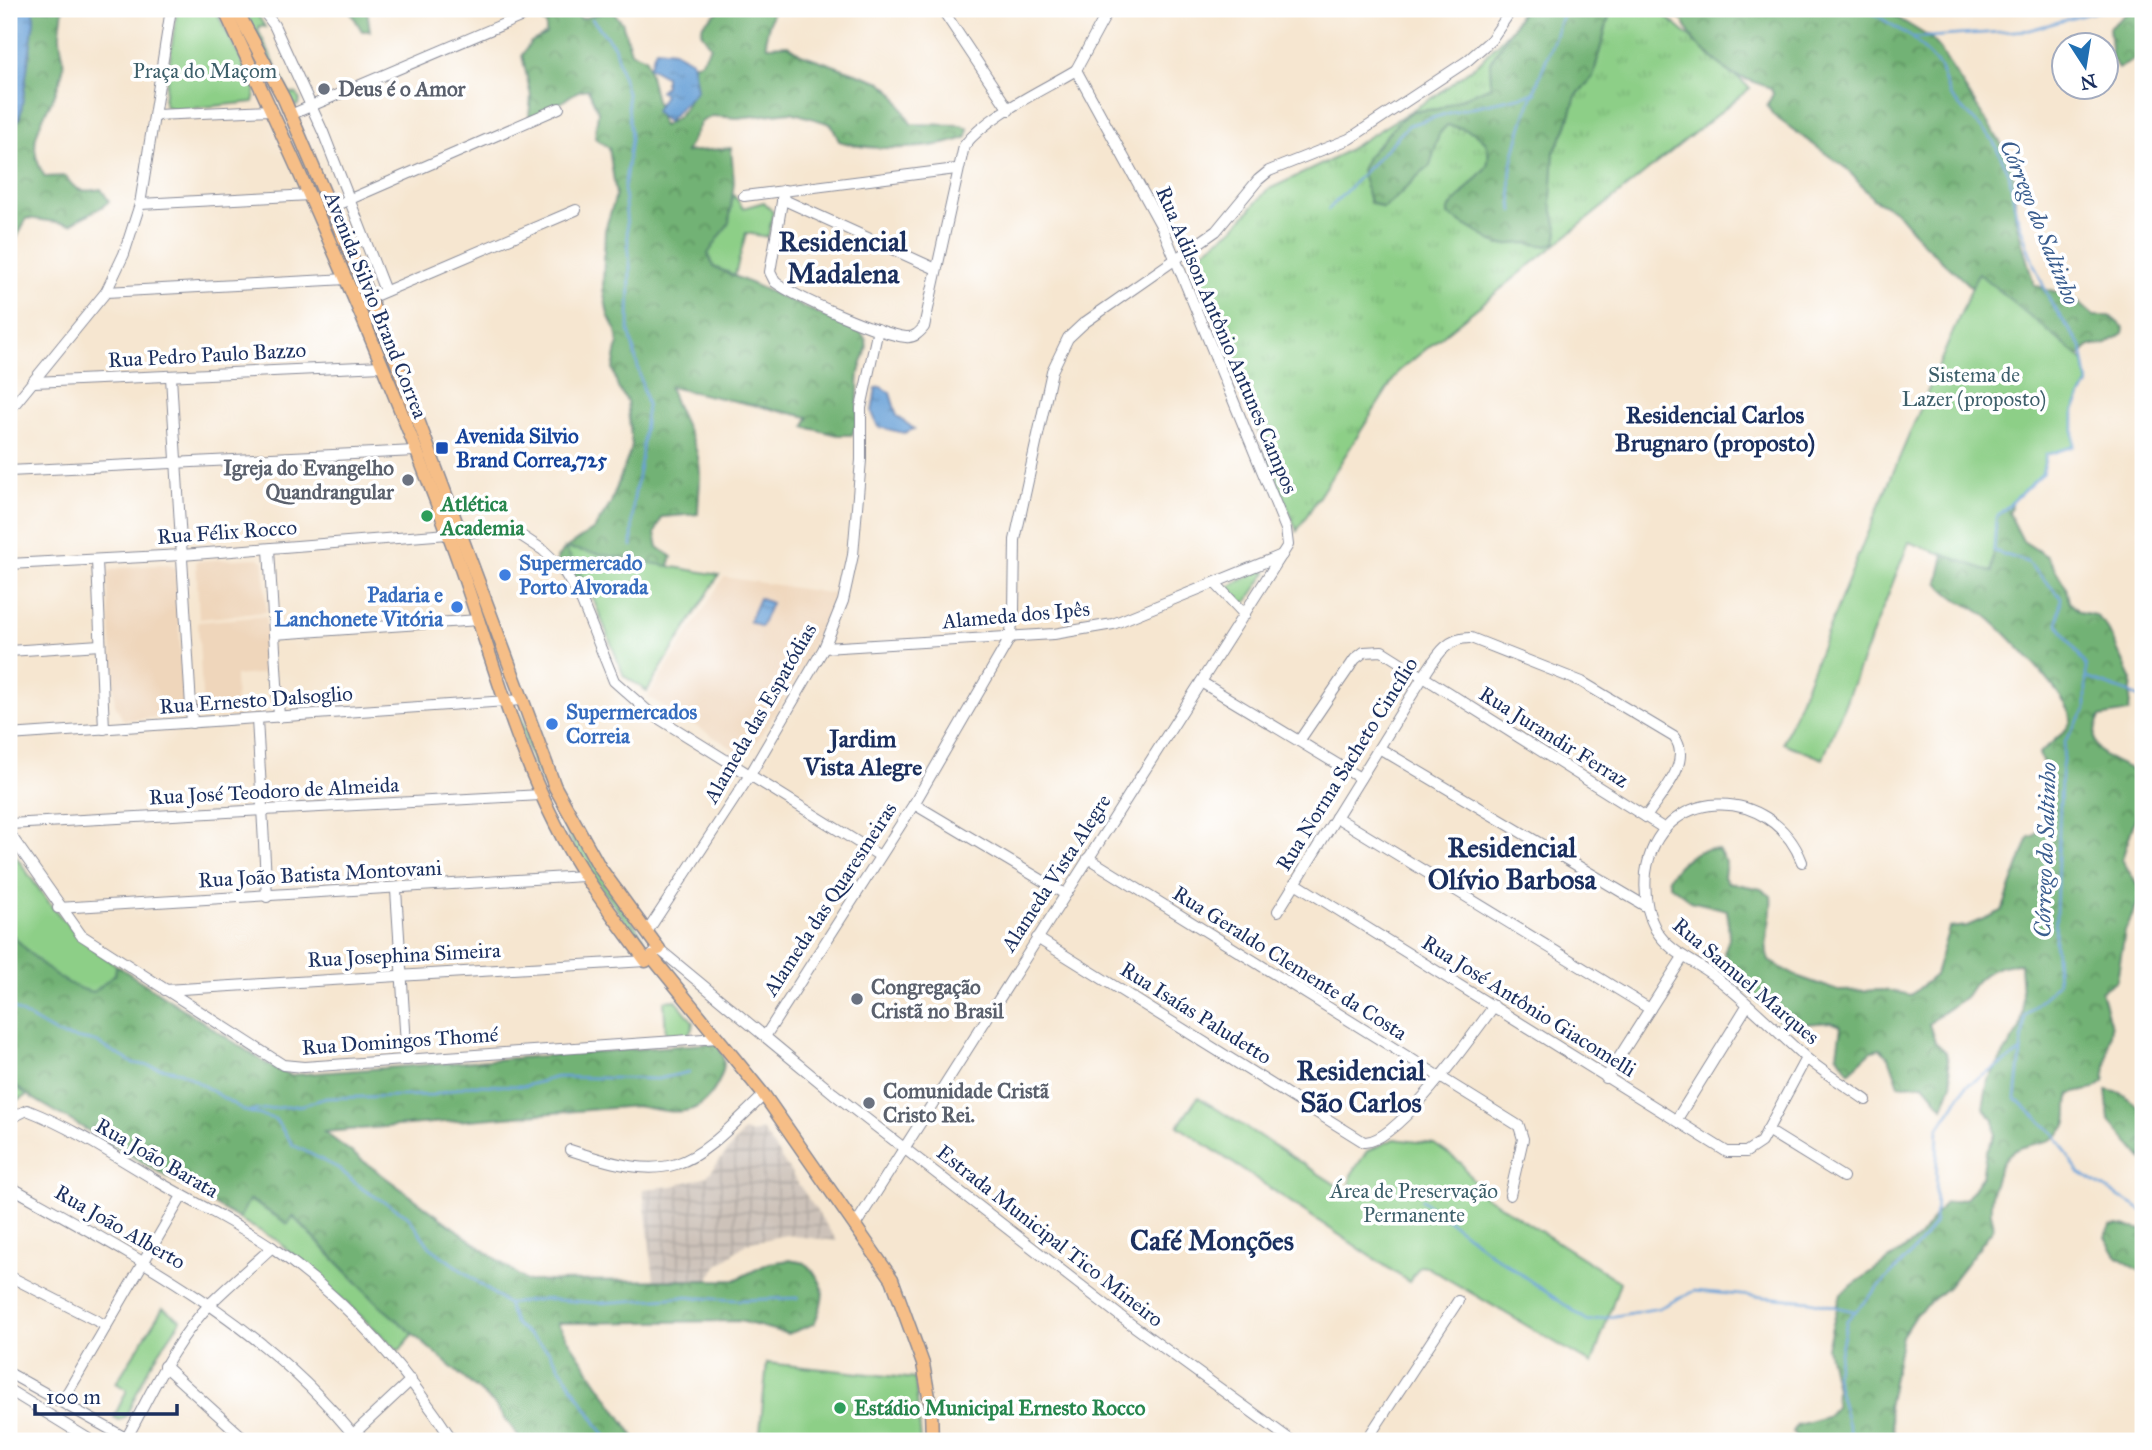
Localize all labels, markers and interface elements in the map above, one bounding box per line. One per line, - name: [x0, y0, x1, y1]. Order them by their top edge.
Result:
- north arrow: [2050, 32, 2120, 102]
- park label: Praça do Maçom: [133, 58, 278, 84]
- text: N: [2078, 69, 2099, 95]
- place label: Deus é o Amor: [338, 76, 467, 102]
- marker: Deus é o Amor: [316, 81, 332, 97]
- water label: Córrego do Saltinho: [1994, 135, 2086, 309]
- street label: Rua Adilson Antônio Antunes Campos: [1150, 182, 1304, 498]
- street label: Avenida Silvio Brand Correa: [318, 187, 434, 422]
- district label: Residencial Madalena: [779, 224, 908, 291]
- street label: Rua Pedro Paulo Bazzo: [107, 337, 307, 373]
- park label: Sistema de Lazer (proposto): [1902, 362, 2046, 412]
- district label: Residencial Carlos Brugnaro (proposto): [1615, 400, 1815, 458]
- place label: Avenida Silvio Brand Correa,725: [454, 423, 607, 473]
- marker: Avenida Silvio Brand Correa,725: [434, 440, 450, 456]
- place label: Igreja do Evangelho Quandrangular: [223, 455, 395, 505]
- marker: Igreja do Evangelho Quandrangular: [400, 472, 416, 488]
- place label: Atlética Academia: [439, 491, 525, 541]
- marker: Atlética Academia: [419, 508, 435, 524]
- street label: Rua Félix Rocco: [156, 514, 298, 550]
- place label: Supermercado Porto Alvorada: [519, 550, 649, 600]
- marker: Supermercado Porto Alvorada: [497, 567, 513, 583]
- place label: Padaria e Lanchonete Vitória: [274, 582, 444, 632]
- street label: Alameda dos Ipês: [940, 596, 1091, 634]
- marker: Padaria e Lanchonete Vitória: [449, 599, 465, 615]
- street label: Alameda das Espatódias: [697, 618, 822, 809]
- street label: Rua Norma Sacheto Cincílio: [1270, 652, 1424, 876]
- street label: Rua Ernesto Dalsoglio: [158, 680, 354, 720]
- street label: Rua Jurandir Ferraz: [1474, 681, 1634, 794]
- place label: Supermercados Correia: [566, 699, 698, 749]
- marker: Supermercados Correia: [544, 716, 560, 732]
- district label: Jardim Vista Alegre: [803, 724, 922, 782]
- water label: Córrego do Saltinho: [2028, 762, 2062, 938]
- street label: Rua José Teodoro de Almeida: [148, 771, 400, 811]
- street label: Alameda Vista Alegre: [995, 789, 1117, 957]
- street label: Alameda das Quaresmeiras: [757, 797, 902, 1002]
- district label: Residencial Olívio Barbosa: [1428, 830, 1597, 897]
- street label: Rua João Batista Montovani: [197, 855, 443, 893]
- street label: Rua Geraldo Clemente da Costa: [1168, 880, 1412, 1046]
- street label: Rua Samuel Marques: [1667, 912, 1825, 1050]
- street label: Rua José Antônio Giacomelli: [1417, 929, 1641, 1083]
- street label: Rua Josephina Simeira: [307, 937, 501, 973]
- street label: Rua Isaías Paludetto: [1116, 956, 1277, 1070]
- place label: Congregação Cristã no Brasil: [871, 974, 1005, 1024]
- marker: Congregação Cristã no Brasil: [849, 991, 865, 1007]
- street label: Rua Domingos Thomé: [301, 1021, 499, 1061]
- district label: Residencial São Carlos: [1297, 1053, 1426, 1120]
- place label: Comunidade Cristã Cristo Rei.: [883, 1078, 1050, 1128]
- marker: Comunidade Cristã Cristo Rei.: [861, 1095, 877, 1111]
- street label: Rua João Barata: [91, 1112, 223, 1204]
- street label: Estrada Municipal Tico Mineiro: [931, 1139, 1169, 1333]
- park label: Área de Preservação Permanente: [1329, 1178, 1498, 1228]
- street label: Rua João Alberto: [50, 1179, 190, 1275]
- district label: Café Monções: [1130, 1223, 1294, 1258]
- scale bar: [35, 1373, 177, 1417]
- text: 100 m: [46, 1384, 101, 1410]
- place label: Estádio Municipal Ernesto Rocco: [854, 1395, 1146, 1421]
- marker: Estádio Municipal Ernesto Rocco: [832, 1400, 848, 1416]

